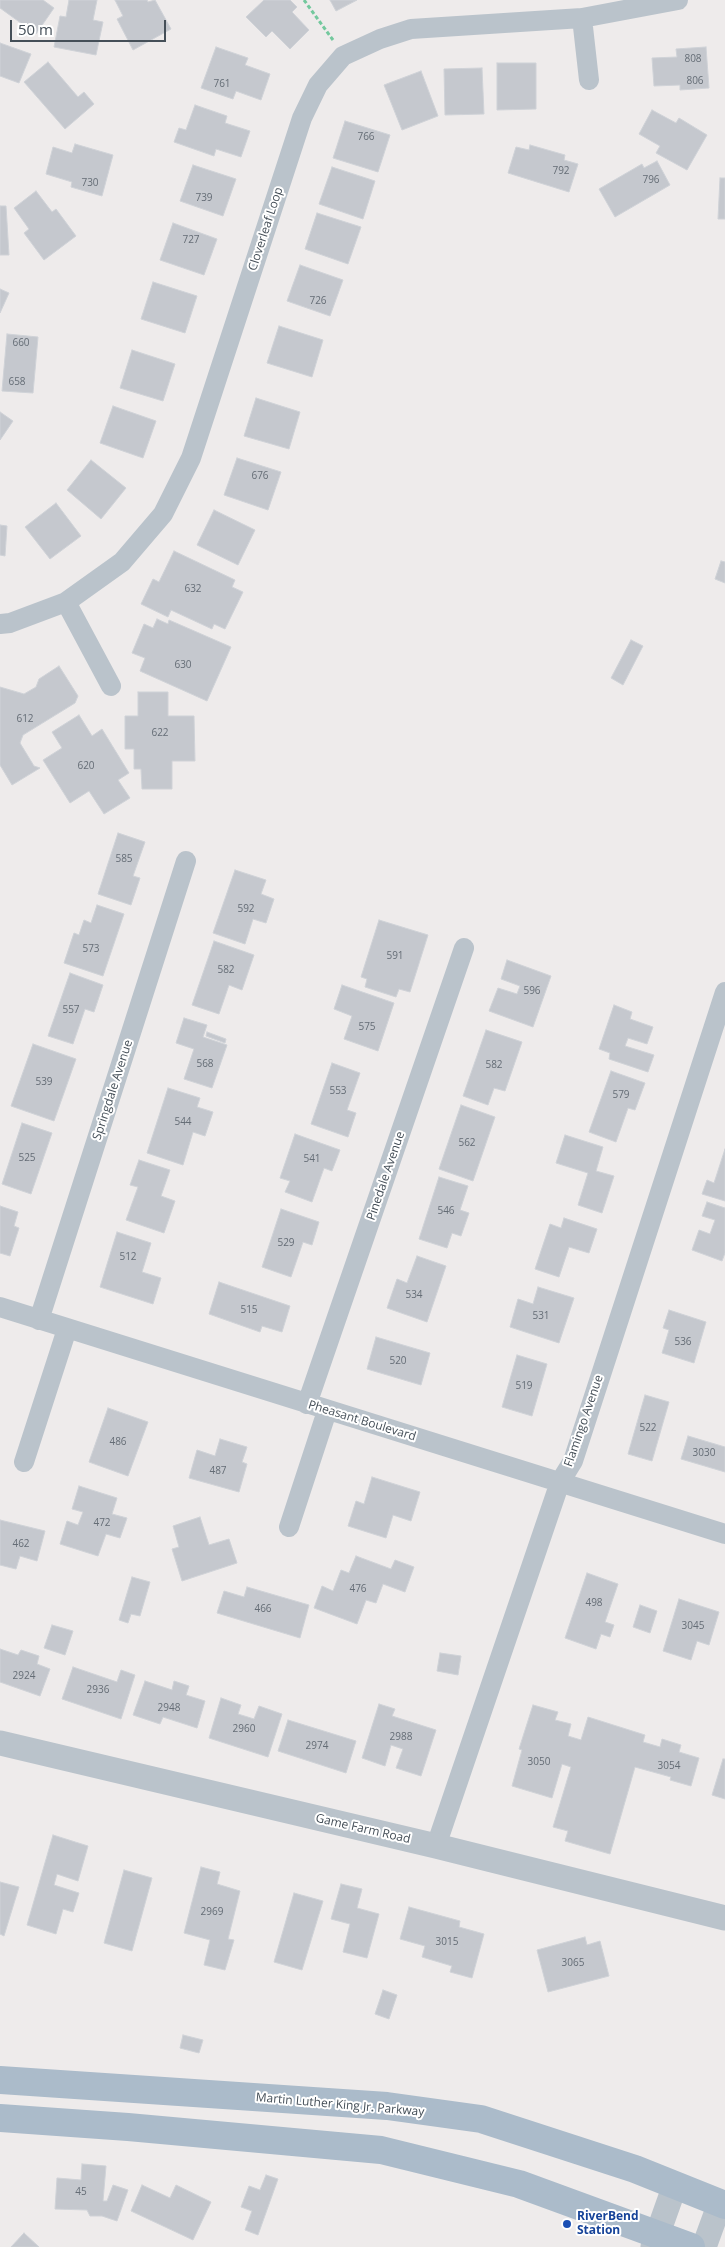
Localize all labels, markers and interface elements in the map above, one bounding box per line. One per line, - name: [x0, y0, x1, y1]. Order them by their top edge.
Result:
- scale bar: [12, 10, 169, 42]
- text: 50 m: [18, 19, 53, 39]
- house number: 808: [684, 53, 702, 65]
- house number: 806: [686, 75, 704, 87]
- house number: 761: [213, 78, 231, 90]
- house number: 766: [357, 131, 375, 143]
- house number: 792: [552, 165, 570, 177]
- house number: 796: [642, 174, 660, 186]
- house number: 730: [81, 177, 99, 189]
- street label: Cloverleaf Loop: [246, 185, 286, 273]
- house number: 739: [195, 192, 213, 204]
- house number: 727: [182, 234, 200, 246]
- house number: 726: [309, 295, 327, 307]
- house number: 660: [12, 337, 30, 349]
- house number: 658: [8, 376, 26, 388]
- house number: 676: [251, 470, 269, 482]
- house number: 632: [184, 583, 202, 595]
- house number: 630: [174, 659, 192, 671]
- house number: 612: [16, 713, 34, 725]
- house number: 622: [151, 727, 169, 739]
- house number: 620: [77, 760, 95, 772]
- house number: 585: [115, 853, 133, 865]
- house number: 592: [237, 903, 255, 915]
- house number: 573: [82, 943, 100, 955]
- house number: 591: [386, 950, 404, 962]
- house number: 582: [217, 964, 235, 976]
- house number: 596: [523, 985, 541, 997]
- house number: 557: [62, 1004, 80, 1016]
- house number: 575: [358, 1021, 376, 1033]
- street label: Springdale Avenue: [90, 1038, 136, 1142]
- house number: 568: [196, 1058, 214, 1070]
- house number: 582: [485, 1059, 503, 1071]
- house number: 539: [35, 1076, 53, 1088]
- house number: 553: [329, 1085, 347, 1097]
- house number: 579: [612, 1089, 630, 1101]
- house number: 544: [174, 1116, 192, 1128]
- street label: Pinedale Avenue: [364, 1130, 408, 1222]
- house number: 562: [458, 1137, 476, 1149]
- house number: 525: [18, 1152, 36, 1164]
- house number: 541: [303, 1153, 321, 1165]
- house number: 546: [437, 1205, 455, 1217]
- house number: 529: [277, 1237, 295, 1249]
- house number: 512: [119, 1251, 137, 1263]
- house number: 534: [405, 1289, 423, 1301]
- house number: 515: [240, 1304, 258, 1316]
- house number: 531: [532, 1310, 550, 1322]
- house number: 536: [674, 1336, 692, 1348]
- house number: 520: [389, 1355, 407, 1367]
- street label: Flamingo Avenue: [562, 1373, 606, 1469]
- house number: 519: [515, 1380, 533, 1392]
- street label: Pheasant Boulevard: [306, 1398, 418, 1444]
- house number: 522: [639, 1422, 657, 1434]
- house number: 486: [109, 1436, 127, 1448]
- house number: 3030: [693, 1447, 715, 1459]
- house number: 487: [209, 1465, 227, 1477]
- house number: 472: [93, 1517, 111, 1529]
- house number: 462: [12, 1538, 30, 1550]
- house number: 476: [349, 1583, 367, 1595]
- house number: 498: [585, 1597, 603, 1609]
- house number: 466: [254, 1603, 272, 1615]
- house number: 3045: [682, 1620, 704, 1632]
- house number: 2924: [13, 1670, 35, 1682]
- house number: 2936: [87, 1684, 109, 1696]
- house number: 2948: [158, 1702, 180, 1714]
- house number: 2960: [233, 1723, 255, 1735]
- house number: 2988: [390, 1731, 412, 1743]
- house number: 2974: [306, 1740, 328, 1752]
- house number: 3050: [528, 1756, 550, 1768]
- house number: 3054: [658, 1760, 680, 1772]
- street label: Game Farm Road: [314, 1811, 412, 1847]
- house number: 2969: [201, 1906, 223, 1918]
- house number: 3015: [436, 1936, 458, 1948]
- house number: 3065: [562, 1957, 584, 1969]
- street label: Martin Luther King Jr. Parkway: [255, 2090, 425, 2120]
- house number: 45: [75, 2186, 87, 2198]
- place label: RiverBend Station: [577, 2210, 639, 2238]
- marker: RiverBend Station: [561, 2218, 573, 2230]

